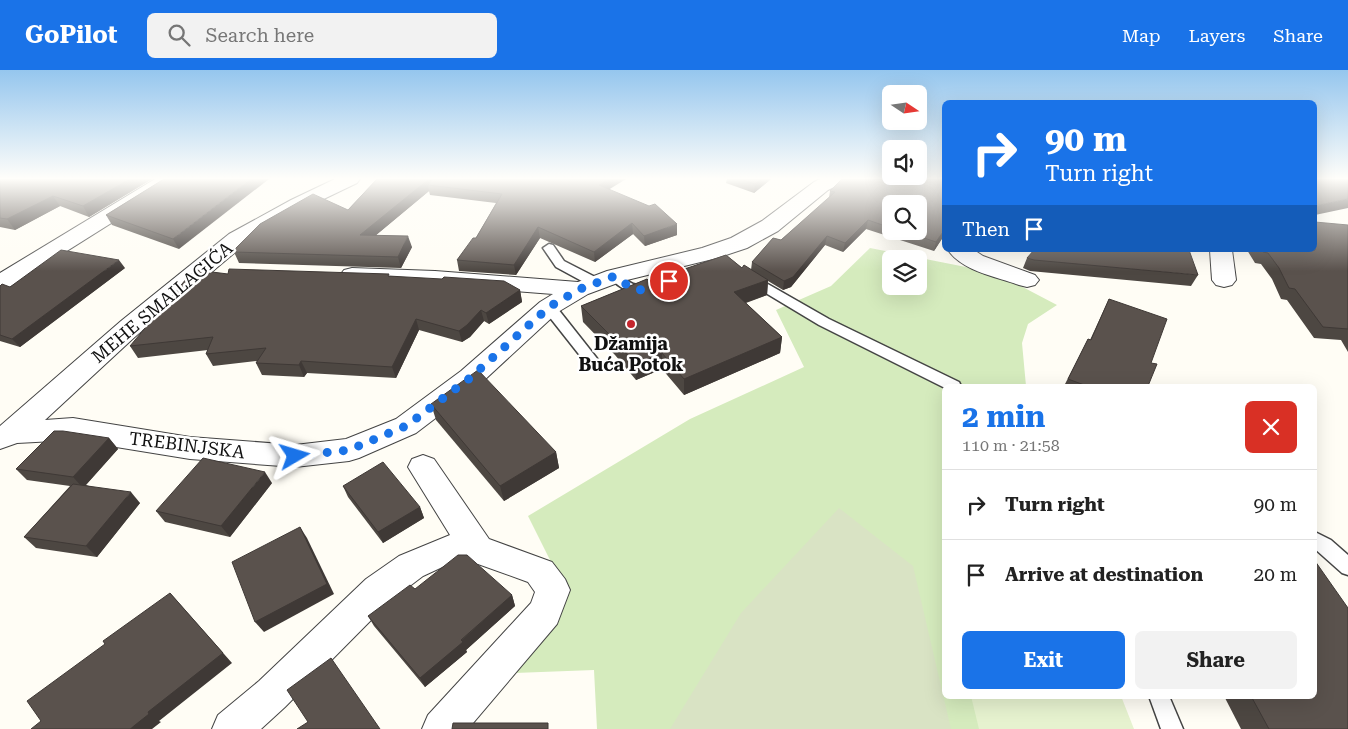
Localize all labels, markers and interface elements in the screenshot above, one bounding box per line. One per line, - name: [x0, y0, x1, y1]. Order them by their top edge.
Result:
- search box: [147, 13, 497, 58]
- text: GoPilot: [25, 21, 117, 49]
- icon: search: [165, 21, 193, 49]
- text: Search here: [205, 24, 314, 47]
- text: Map: [1122, 25, 1161, 46]
- text: Layers: [1189, 25, 1245, 46]
- text: Share: [1273, 25, 1323, 46]
- north arrow: [882, 85, 928, 130]
- map controls: [882, 85, 927, 295]
- text: 90 m: [1045, 119, 1127, 160]
- icon: right: [962, 120, 1027, 185]
- button: sound: [882, 140, 927, 185]
- text: Turn right: [1045, 161, 1153, 186]
- button: search: [882, 195, 927, 240]
- icon: arrive: [1020, 215, 1048, 243]
- text: Then: [962, 218, 1010, 241]
- street label: MEHE SMAILAGIĆA: [87, 237, 237, 367]
- button: layers: [882, 250, 927, 295]
- pin: [648, 260, 690, 302]
- icon: arrive: [655, 267, 683, 295]
- marker: Džamija Buća Potok: [625, 318, 637, 330]
- place label: Džamija Buća Potok: [578, 333, 684, 375]
- text: 2 min: [962, 399, 1045, 434]
- button: close: [1245, 401, 1297, 453]
- street label: TREBINJSKA: [128, 427, 246, 463]
- position arrow: [268, 429, 320, 481]
- text: 110 m · 21:58: [962, 436, 1060, 455]
- icon: right: [962, 491, 990, 519]
- text: Turn right: [1005, 493, 1105, 516]
- text: 90 m: [1254, 493, 1297, 516]
- icon: arrive: [962, 561, 990, 589]
- text: Arrive at destination: [1005, 563, 1203, 586]
- text: 20 m: [1254, 563, 1297, 586]
- button: Exit: [962, 631, 1125, 689]
- button: Share: [1135, 631, 1297, 689]

